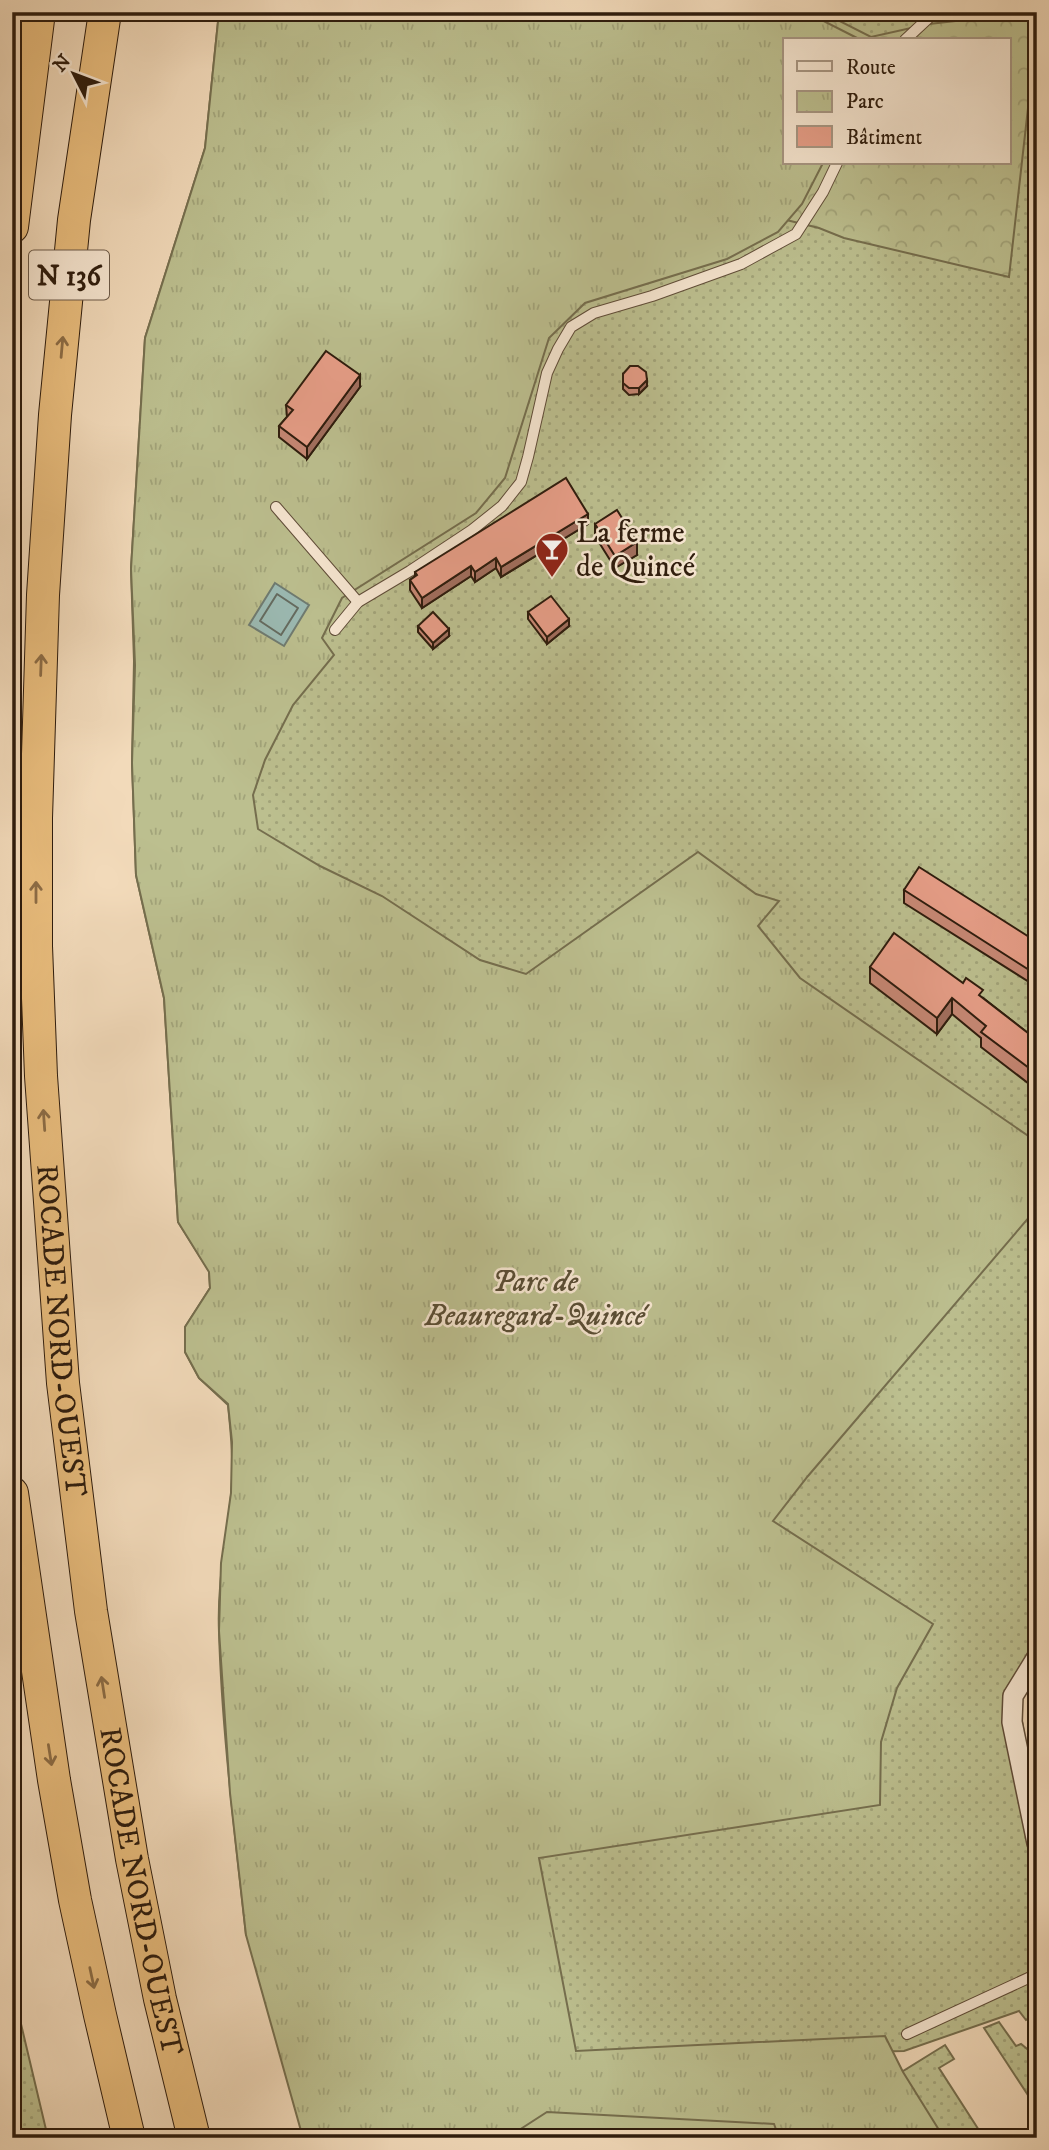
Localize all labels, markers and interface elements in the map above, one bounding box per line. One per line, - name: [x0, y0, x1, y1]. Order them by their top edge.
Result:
- north arrow: [38, 38, 108, 108]
- legend: [783, 38, 1010, 164]
- text: N: [49, 50, 77, 77]
- text: Route: [846, 55, 896, 81]
- text: Parc: [846, 89, 884, 115]
- text: Bâtiment: [846, 125, 923, 151]
- road number: N 136: [29, 250, 109, 300]
- one-way arrow: [56, 337, 69, 359]
- place label: La ferme de Quincé: [576, 515, 696, 586]
- bar icon: La ferme de Quincé: [533, 530, 571, 579]
- one-way arrow: [34, 654, 47, 677]
- one-way arrow: [29, 881, 43, 904]
- one-way arrow: [37, 1109, 50, 1131]
- street label: ROCADE NORD-OUEST: [27, 1163, 94, 1499]
- park label: Parc de Beauregard-Quincé: [424, 1264, 650, 1335]
- one-way arrow: [96, 1676, 109, 1699]
- street label: ROCADE NORD-OUEST: [90, 1725, 190, 2060]
- one-way arrow: [44, 1743, 57, 1765]
- one-way arrow: [85, 1966, 99, 1989]

